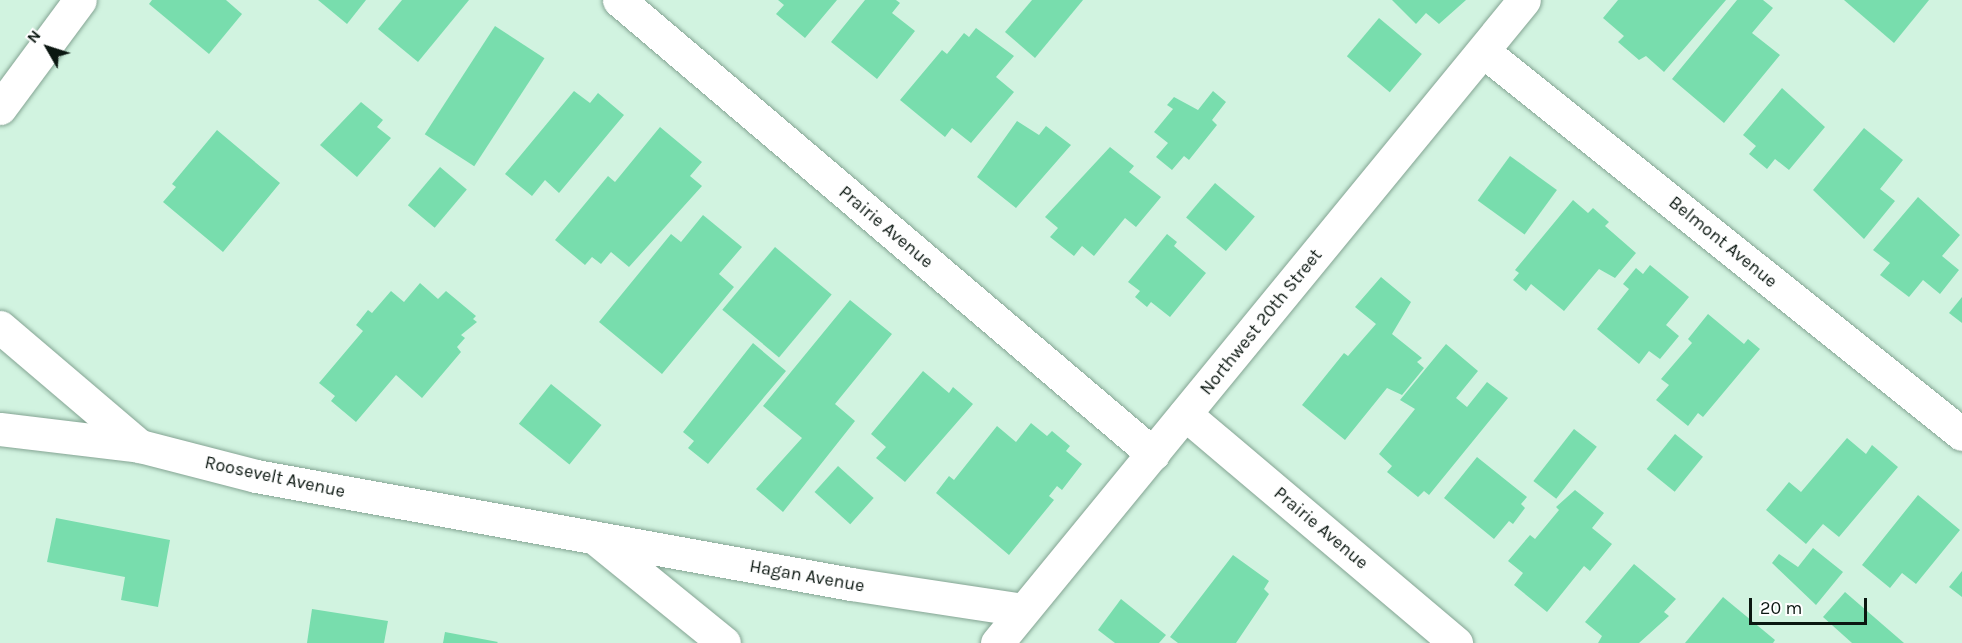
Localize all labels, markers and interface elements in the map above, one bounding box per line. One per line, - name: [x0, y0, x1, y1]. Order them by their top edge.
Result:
- north arrow: [18, 18, 78, 78]
- text: N: [23, 26, 45, 47]
- street label: Prairie Avenue: [834, 181, 938, 273]
- street label: Belmont Avenue: [1664, 192, 1782, 292]
- street label: Northwest 20th Street: [1195, 245, 1327, 399]
- street label: Roosevelt Avenue: [203, 452, 347, 502]
- street label: Prairie Avenue: [1269, 482, 1373, 574]
- street label: Hagan Avenue: [748, 555, 866, 597]
- scale bar: [1752, 586, 1870, 624]
- text: 20 m: [1760, 597, 1802, 619]

